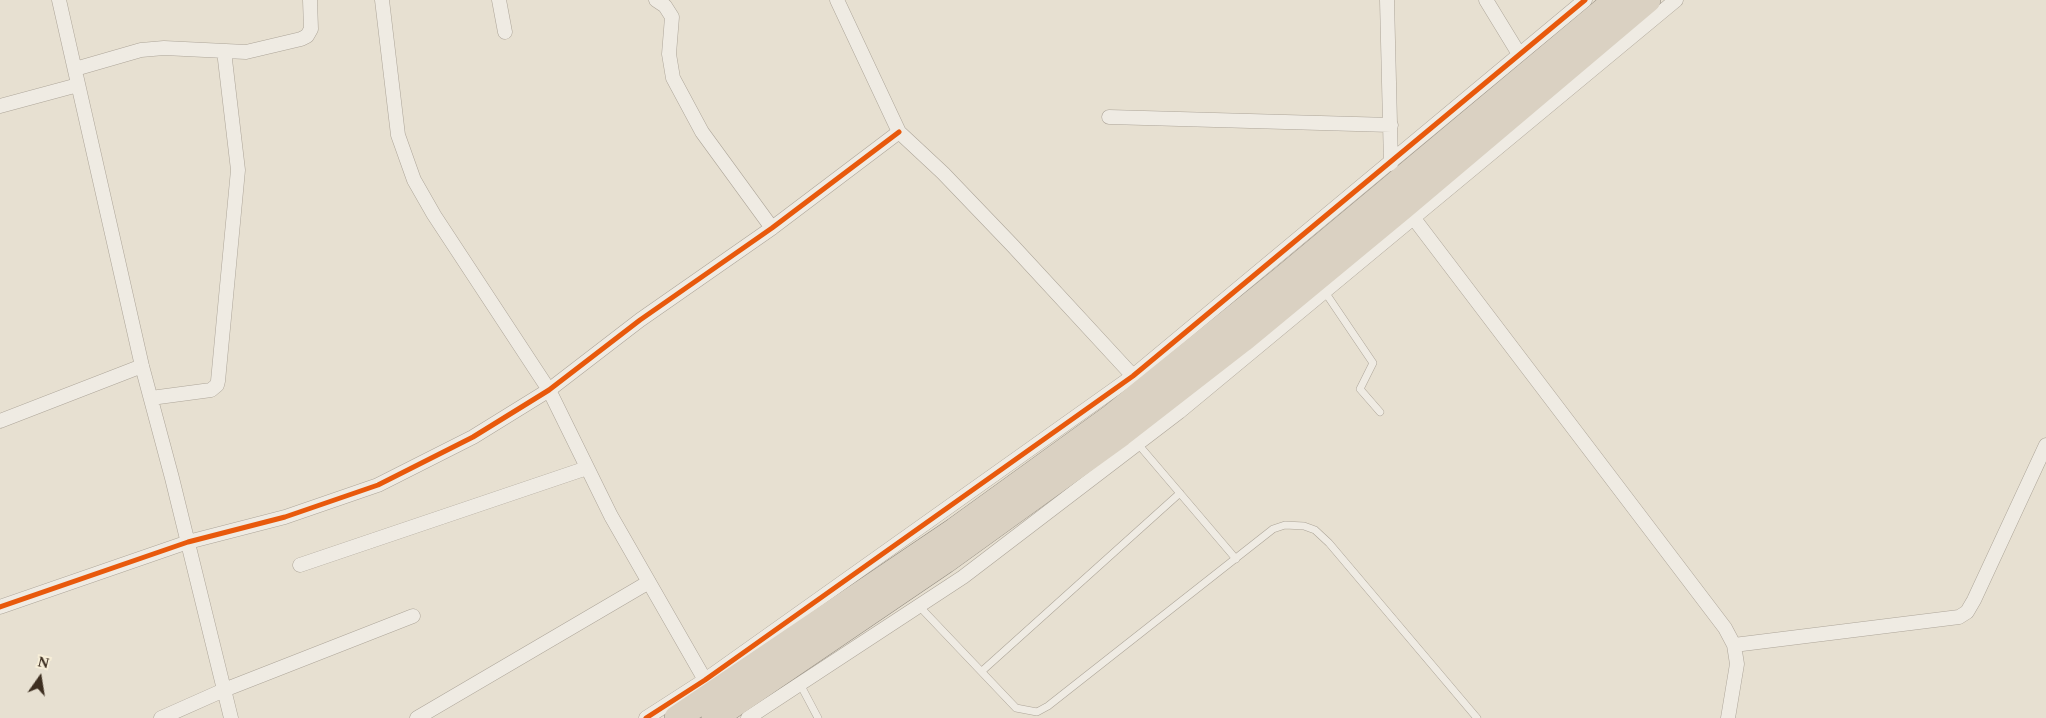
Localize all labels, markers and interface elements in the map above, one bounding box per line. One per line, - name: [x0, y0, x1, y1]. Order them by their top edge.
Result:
- text: N: [36, 651, 51, 674]
- north arrow: [15, 653, 65, 703]

